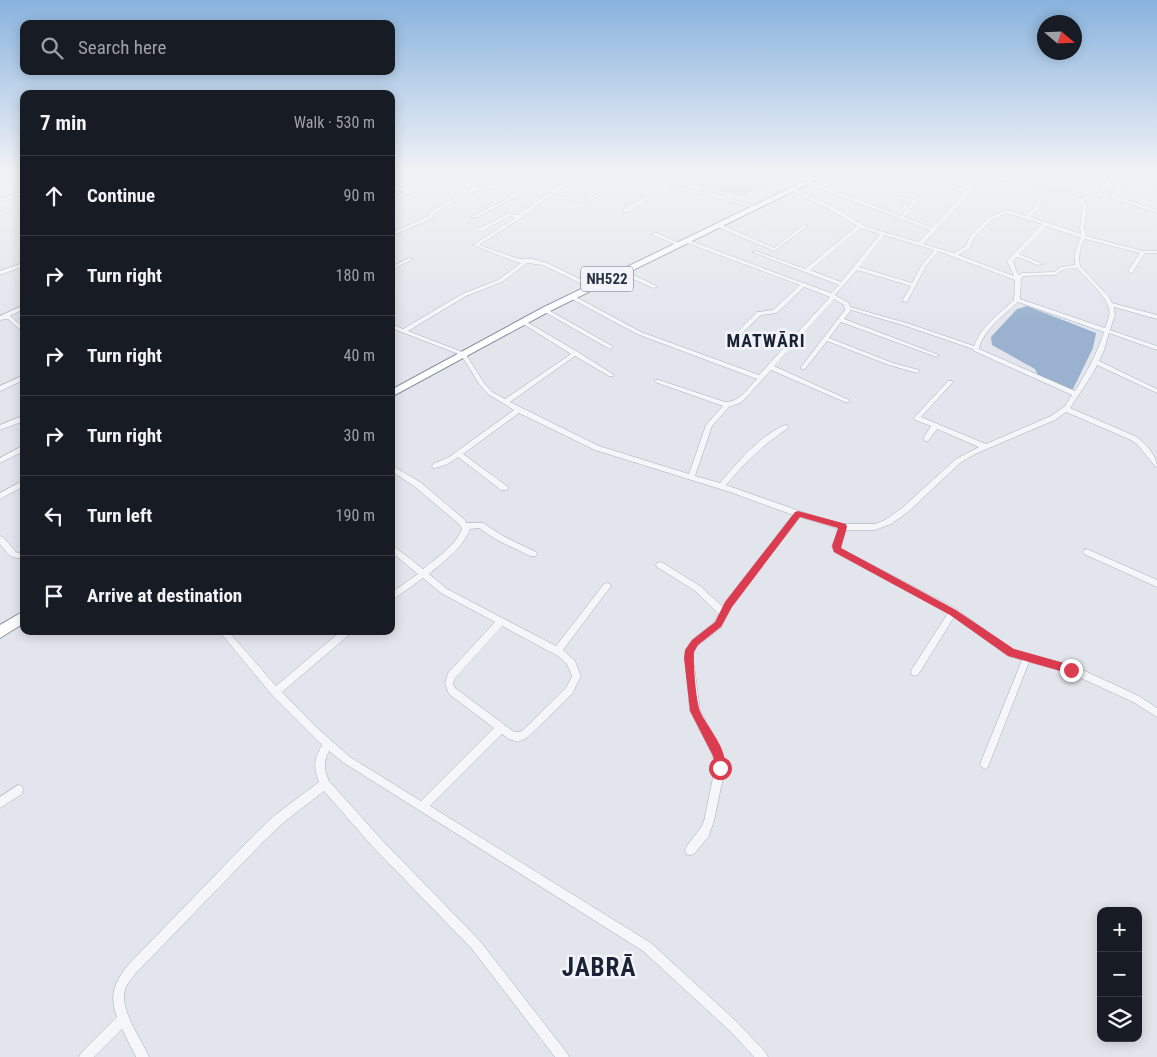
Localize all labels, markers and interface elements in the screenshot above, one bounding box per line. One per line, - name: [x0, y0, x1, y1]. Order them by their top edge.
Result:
- north arrow: [1037, 15, 1082, 60]
- search box: [20, 20, 395, 75]
- icon: search: [38, 34, 66, 62]
- text: Search here: [78, 36, 166, 59]
- text: 7 min: [40, 111, 87, 135]
- text: Walk · 530 m: [294, 113, 375, 132]
- icon: ahead: [40, 182, 68, 210]
- text: Continue: [87, 184, 155, 207]
- text: 90 m: [343, 186, 375, 205]
- icon: right: [40, 262, 68, 290]
- text: Turn right: [87, 264, 162, 287]
- text: 180 m: [336, 266, 375, 285]
- road number: NH522: [581, 266, 633, 292]
- district label: MATWĀRI: [726, 330, 806, 351]
- icon: right: [40, 342, 68, 370]
- text: Turn right: [87, 344, 162, 367]
- text: 40 m: [343, 346, 375, 365]
- icon: right: [40, 422, 68, 450]
- text: Turn right: [87, 424, 162, 447]
- text: 30 m: [343, 426, 375, 445]
- icon: left: [40, 502, 68, 530]
- text: Turn left: [87, 504, 152, 527]
- text: 190 m: [336, 506, 375, 525]
- icon: arrive: [40, 582, 68, 610]
- text: Arrive at destination: [87, 584, 242, 607]
- route end: [1060, 659, 1083, 682]
- route start: [709, 757, 732, 780]
- map controls: [1097, 907, 1142, 1042]
- button: +: [1097, 907, 1142, 952]
- button: −: [1097, 952, 1142, 997]
- district label: JABRĀ: [562, 953, 636, 982]
- button: layers: [1097, 997, 1142, 1042]

